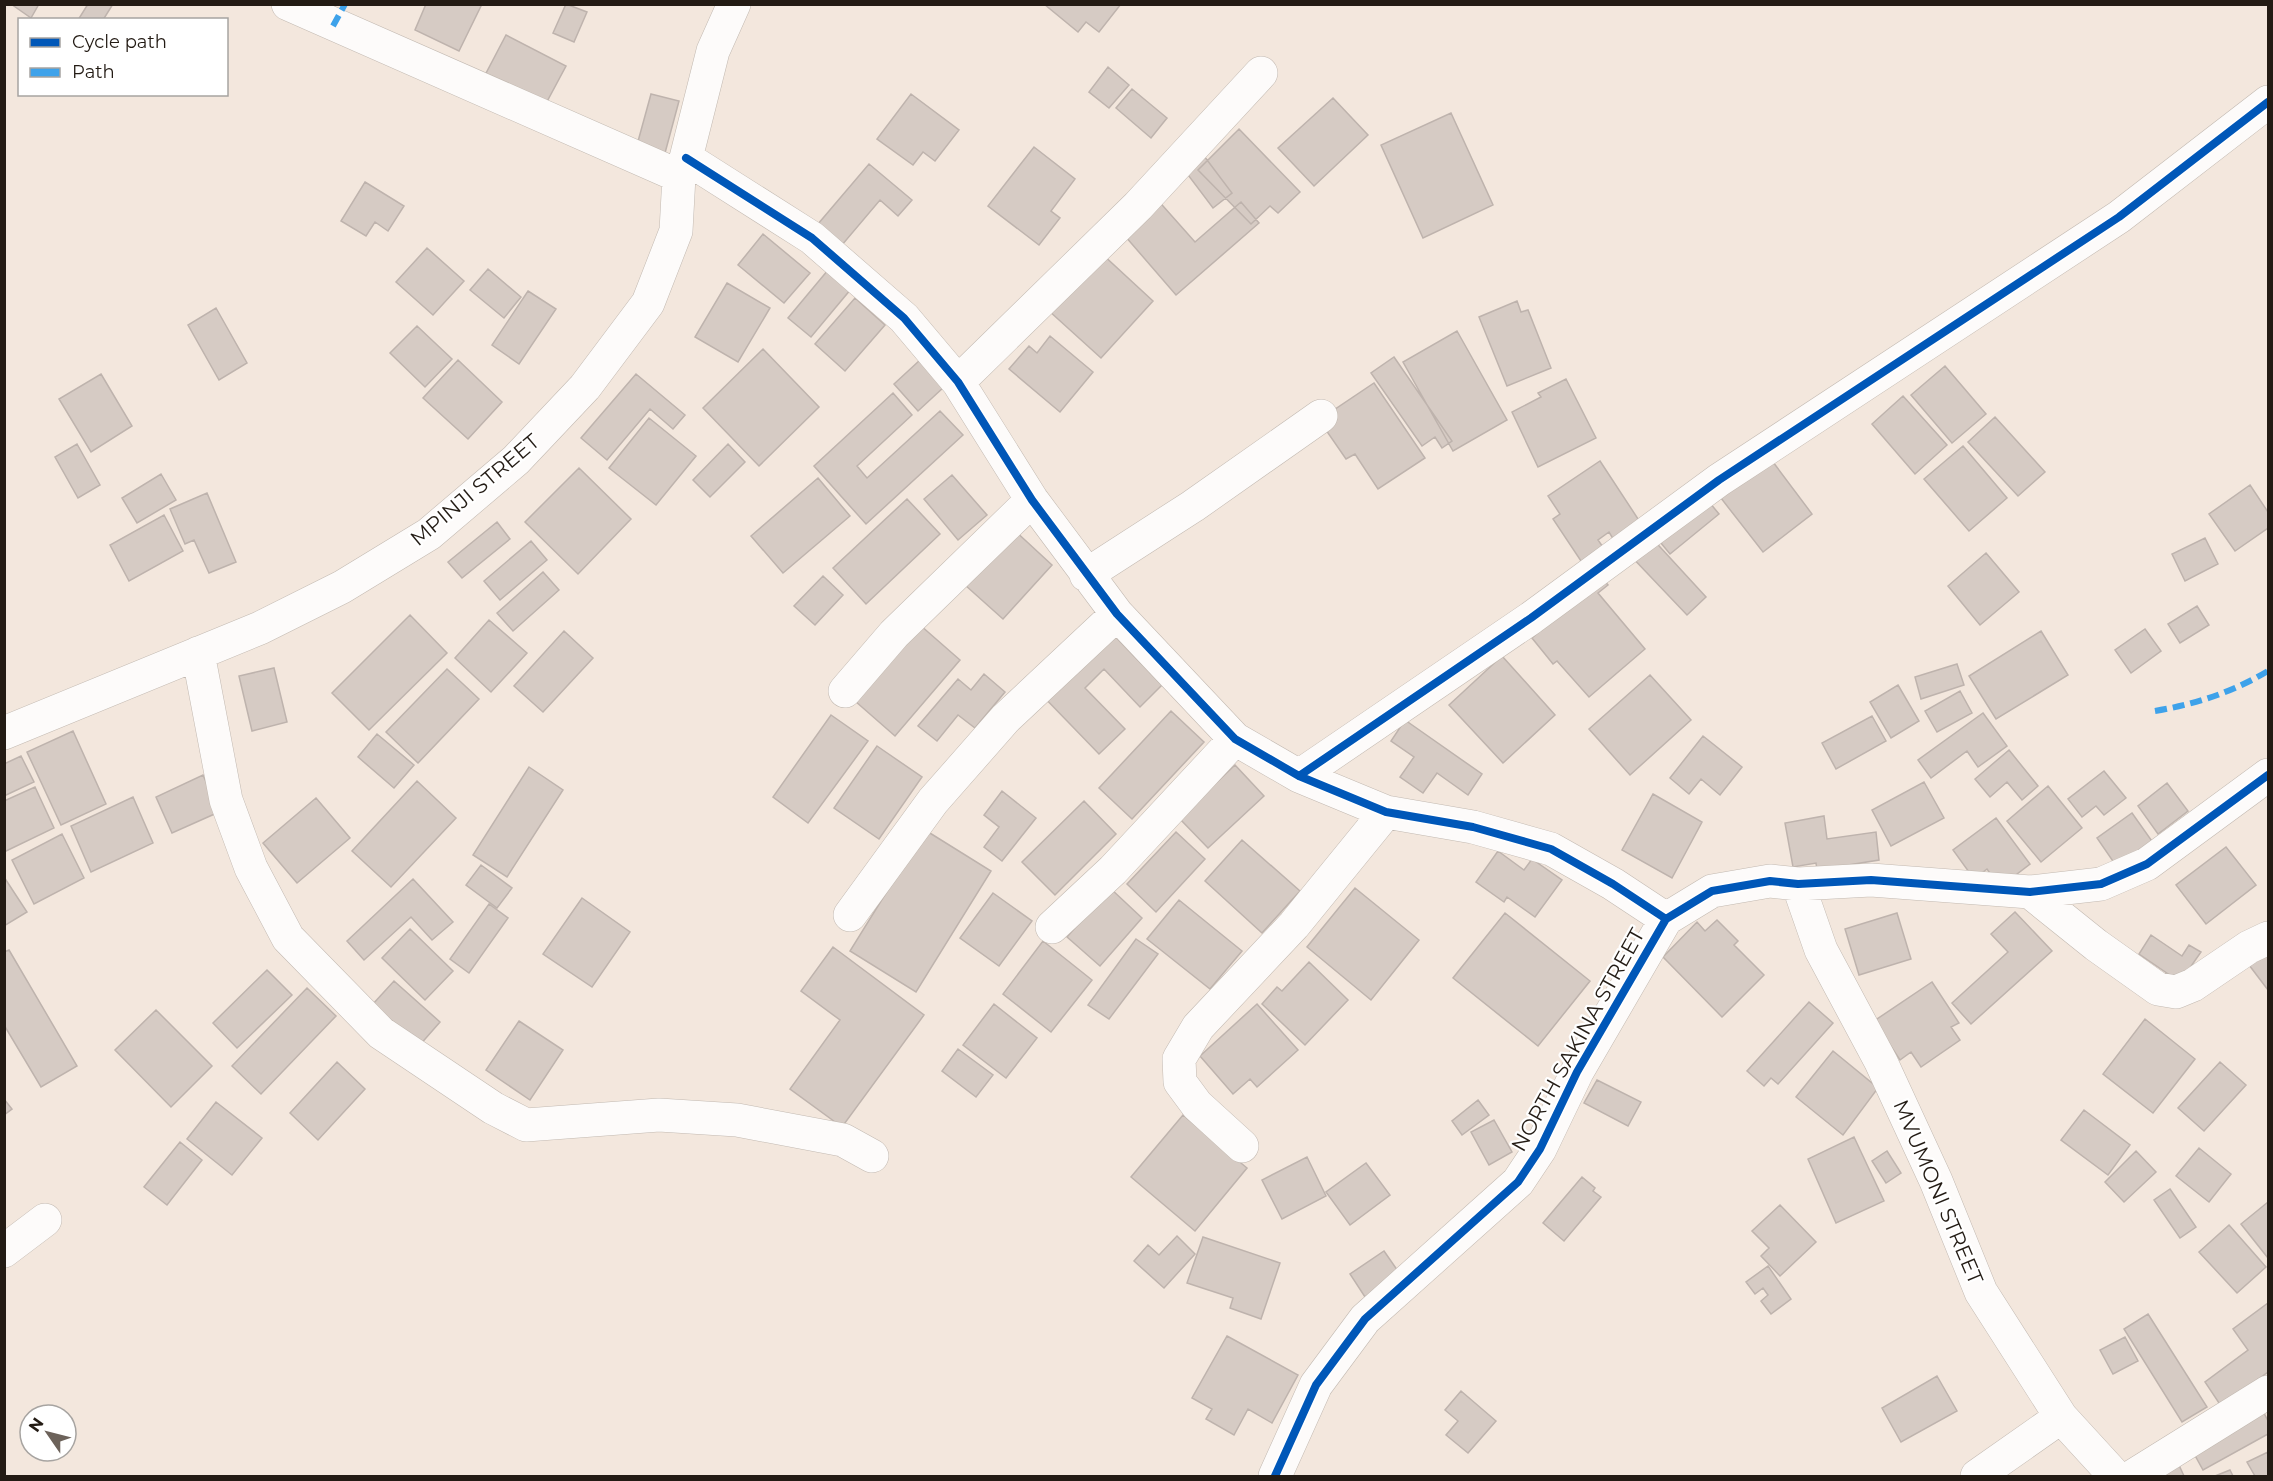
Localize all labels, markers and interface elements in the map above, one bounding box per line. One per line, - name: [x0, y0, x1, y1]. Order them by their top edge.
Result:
- legend: [18, 18, 228, 96]
- text: Cycle path: [72, 31, 167, 53]
- text: Path: [72, 61, 115, 83]
- street label: MPINJI STREET: [405, 428, 544, 551]
- street label: NORTH SAKINA STREET: [1506, 924, 1649, 1156]
- street label: MVUMONI STREET: [1888, 1096, 1989, 1288]
- north arrow: [18, 1403, 78, 1463]
- text: N: [25, 1414, 48, 1435]

